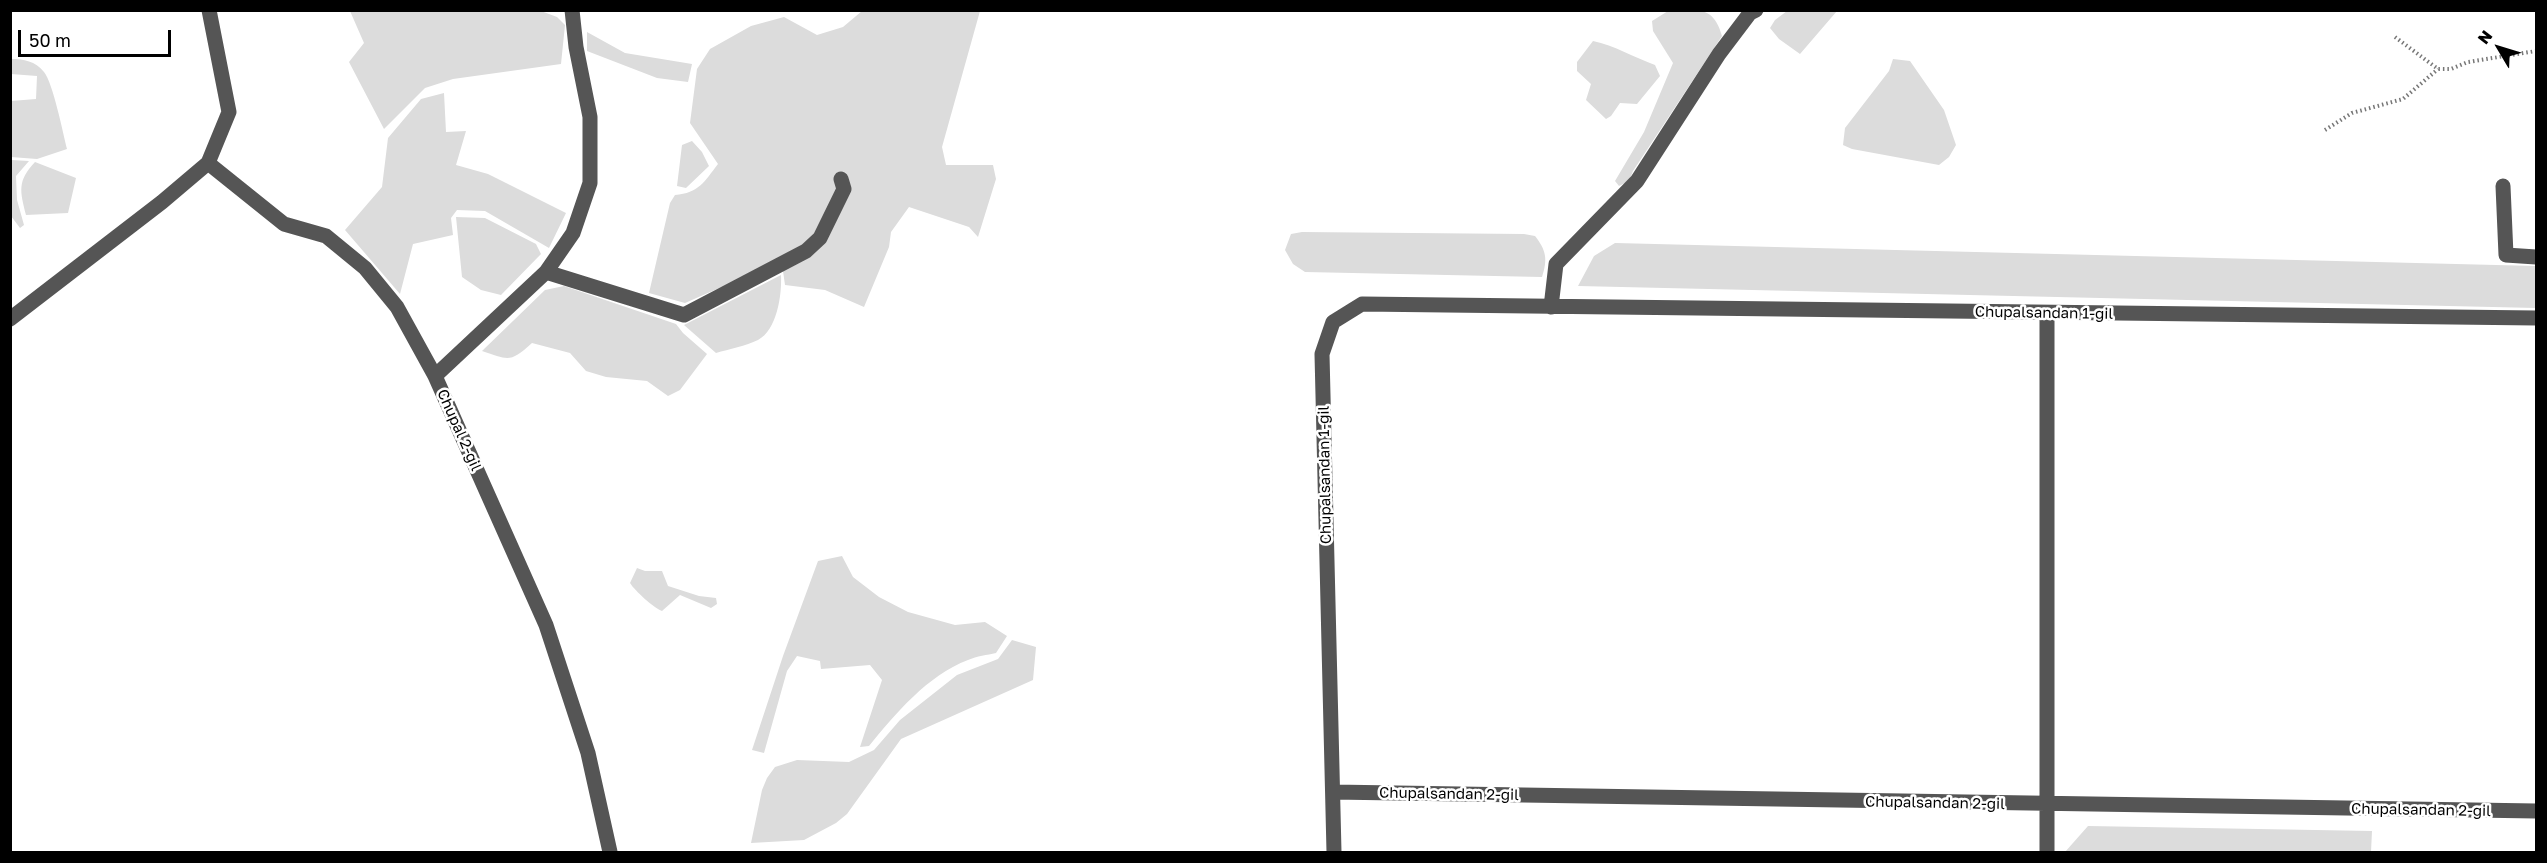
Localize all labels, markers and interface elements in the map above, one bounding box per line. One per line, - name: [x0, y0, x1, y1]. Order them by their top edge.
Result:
- scale bar: [21, 18, 174, 56]
- north arrow: [2469, 18, 2529, 78]
- text: N: [2473, 26, 2496, 48]
- text: 50 m: [29, 29, 71, 51]
- street label: Chupalsandan 1-gil: [1975, 303, 2113, 323]
- street label: Chupal 2-gil: [433, 387, 485, 473]
- street label: Chupalsandan 1-gil: [1315, 406, 1335, 544]
- street label: Chupalsandan 2-gil: [1379, 784, 1519, 804]
- street label: Chupalsandan 2-gil: [1865, 793, 2005, 813]
- street label: Chupalsandan 2-gil: [2351, 800, 2491, 820]

